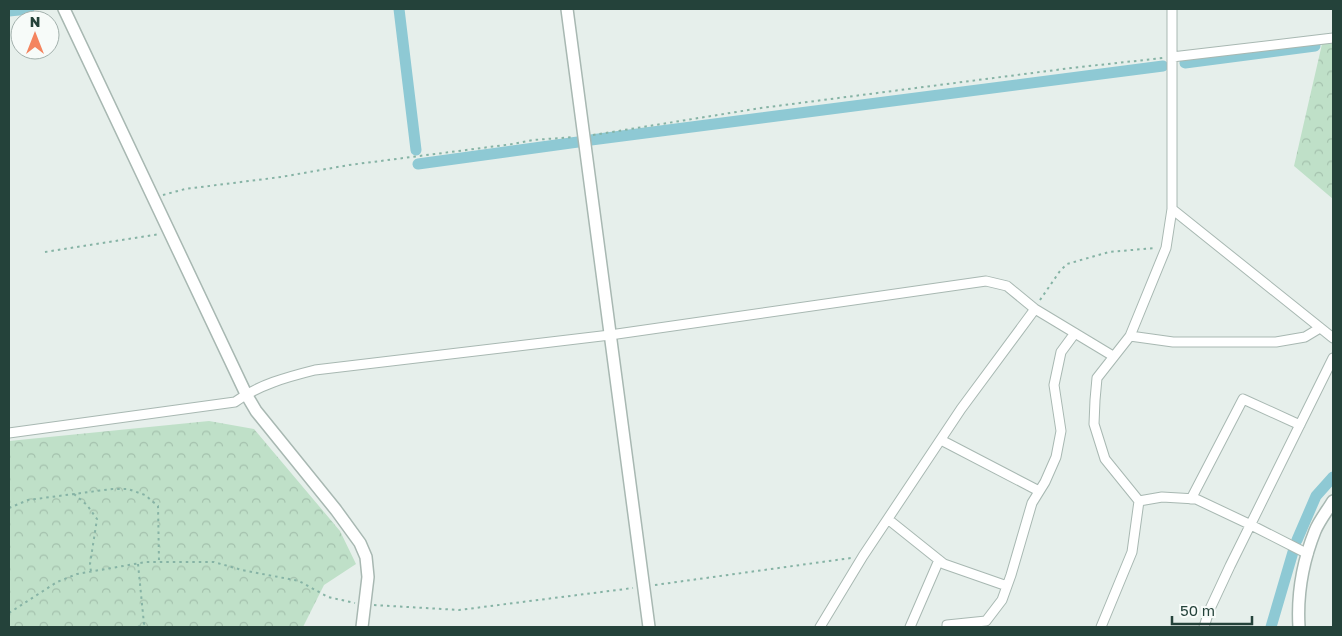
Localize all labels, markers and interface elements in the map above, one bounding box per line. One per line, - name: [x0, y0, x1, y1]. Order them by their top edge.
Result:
- north arrow: [10, 10, 60, 60]
- text: N: [30, 13, 40, 30]
- scale bar: [1172, 594, 1252, 626]
- text: 50 m: [1180, 601, 1215, 619]

